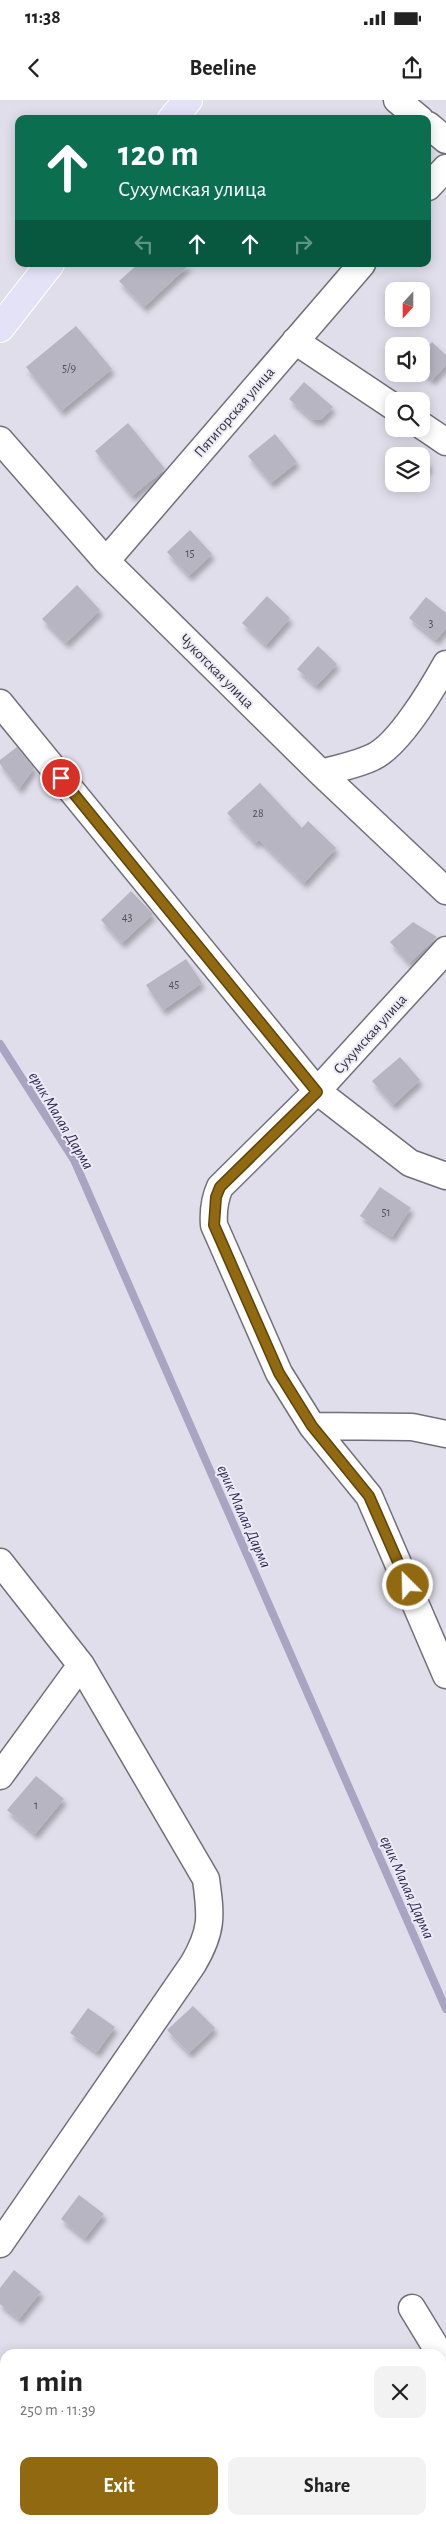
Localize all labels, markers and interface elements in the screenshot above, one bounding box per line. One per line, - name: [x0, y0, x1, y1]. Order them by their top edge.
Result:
- text: 11:38: [25, 8, 61, 27]
- icon: back: [20, 54, 48, 82]
- icon: share: [398, 54, 426, 82]
- text: Beeline: [190, 57, 256, 79]
- icon: ahead: [35, 135, 100, 200]
- text: 120 m: [118, 137, 199, 172]
- text: Сухумская улица: [118, 178, 267, 200]
- icon: left: [130, 230, 158, 258]
- icon: ahead: [183, 230, 211, 258]
- icon: ahead: [236, 230, 264, 258]
- icon: right: [289, 230, 317, 258]
- north arrow: [385, 282, 430, 328]
- map controls: [385, 282, 430, 492]
- button: sound: [385, 337, 430, 382]
- house number: 5/9: [62, 362, 76, 374]
- street label: Пятигорская улица: [191, 364, 277, 460]
- button: search: [385, 392, 430, 437]
- button: layers: [385, 447, 430, 492]
- house number: 15: [185, 547, 195, 559]
- house number: 3: [429, 617, 434, 629]
- street label: Чукотская улица: [177, 631, 257, 711]
- pin: [40, 757, 82, 799]
- icon: arrive: [47, 764, 75, 792]
- house number: 28: [252, 807, 264, 819]
- house number: 43: [122, 911, 132, 923]
- house number: 45: [169, 978, 179, 990]
- street label: Сухумская улица: [331, 992, 410, 1077]
- water label: ерик Малая Дарма: [25, 1069, 97, 1173]
- house number: 51: [381, 1206, 391, 1218]
- water label: ерик Малая Дарма: [213, 1463, 274, 1571]
- position arrow: [381, 1558, 433, 1610]
- house number: 1: [34, 1799, 38, 1811]
- water label: ерик Малая Дарма: [376, 1834, 437, 1942]
- button: close: [374, 2366, 426, 2418]
- text: 1 min: [20, 2367, 83, 2397]
- text: 250 m · 11:39: [20, 2402, 96, 2418]
- button: Exit: [20, 2457, 218, 2515]
- button: Share: [228, 2457, 426, 2515]

